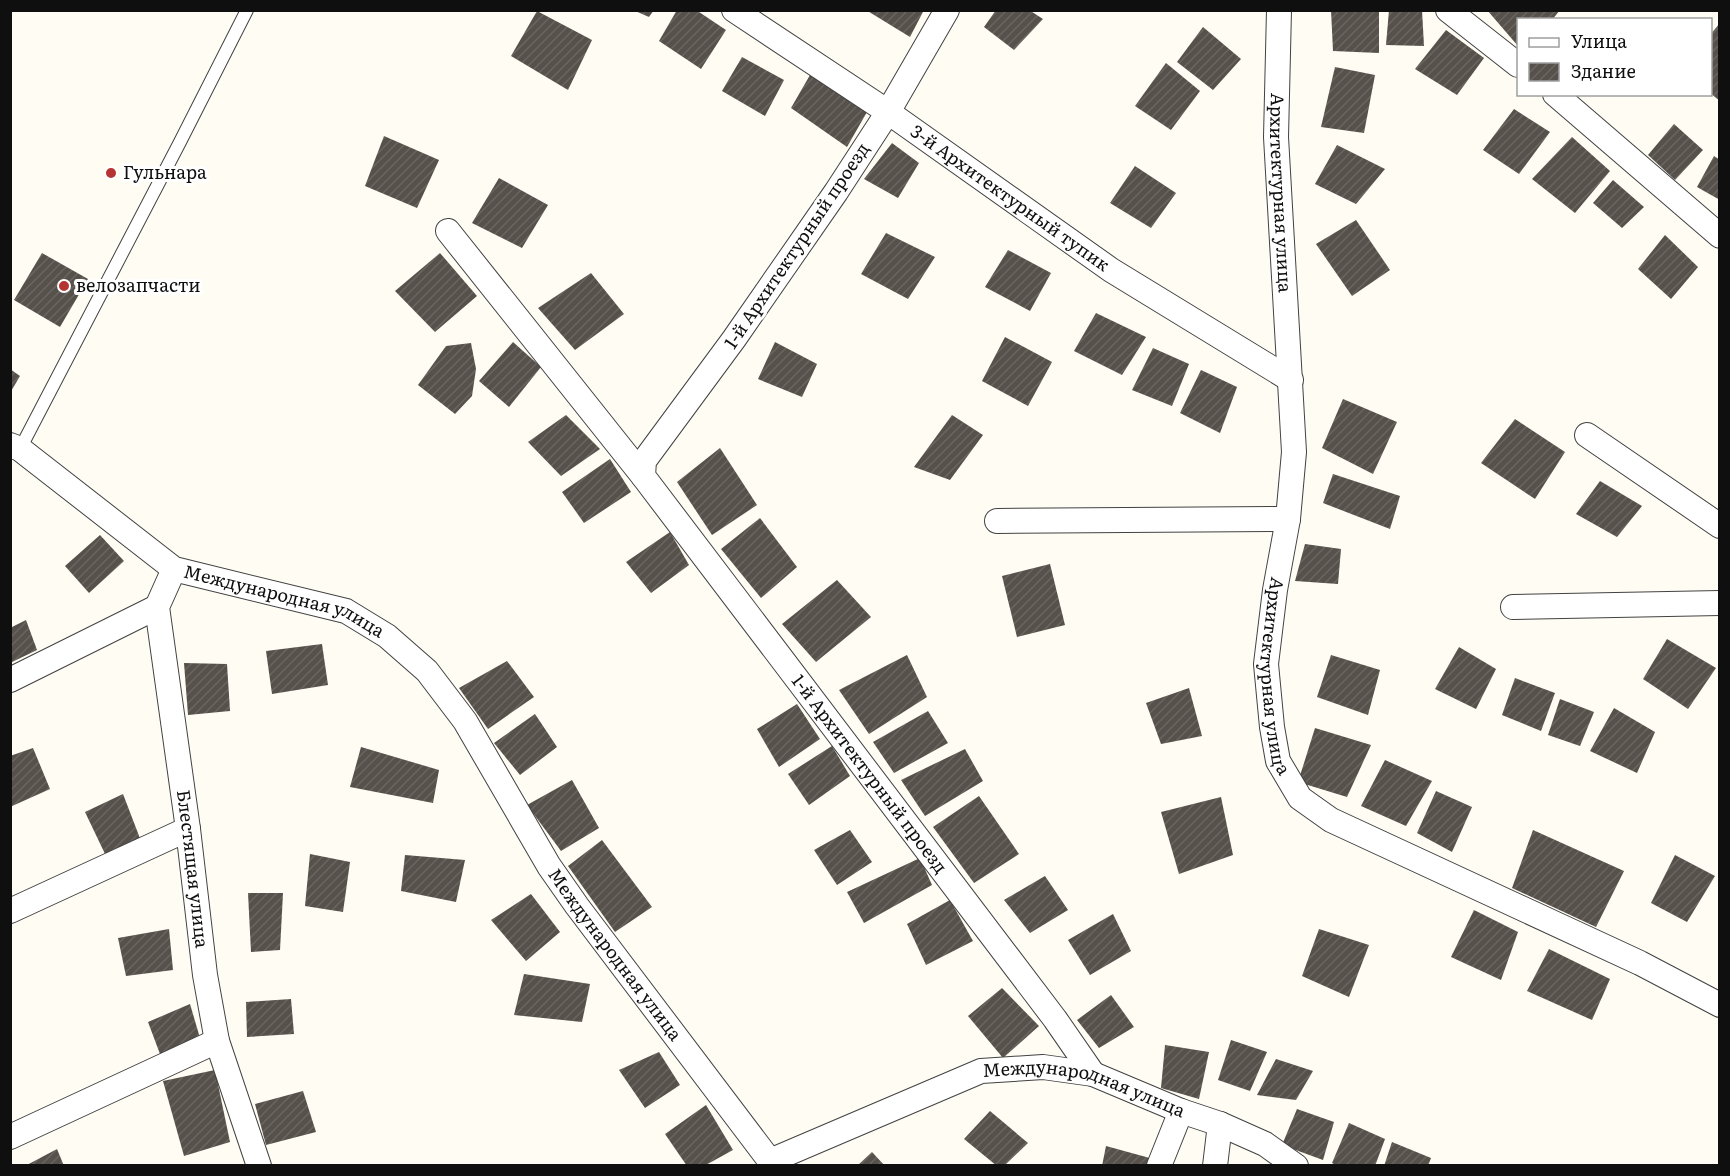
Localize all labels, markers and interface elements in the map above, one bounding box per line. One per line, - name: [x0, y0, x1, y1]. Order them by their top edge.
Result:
- legend: [1517, 18, 1712, 96]
- text: Улица: [1571, 27, 1627, 54]
- text: Здание: [1571, 57, 1636, 84]
- street label: Архитектурная улица: [1264, 93, 1300, 294]
- street label: 3-й Архитектурный тупик: [905, 117, 1116, 277]
- street label: 1-й Архитектурный проезд: [716, 137, 875, 354]
- place label: Гульнара: [123, 158, 207, 185]
- marker: Гульнара: [104, 166, 118, 180]
- place label: велозапчасти: [76, 271, 201, 298]
- marker: велозапчасти: [57, 279, 71, 293]
- street label: Международная улица: [181, 557, 391, 644]
- street label: Архитектурная улица: [1254, 575, 1299, 780]
- street label: 1-й Архитектурный проезд: [786, 668, 955, 878]
- street label: Блестящая улица: [171, 788, 217, 950]
- street label: Международная улица: [542, 862, 690, 1046]
- street label: Международная улица: [982, 1052, 1190, 1123]

